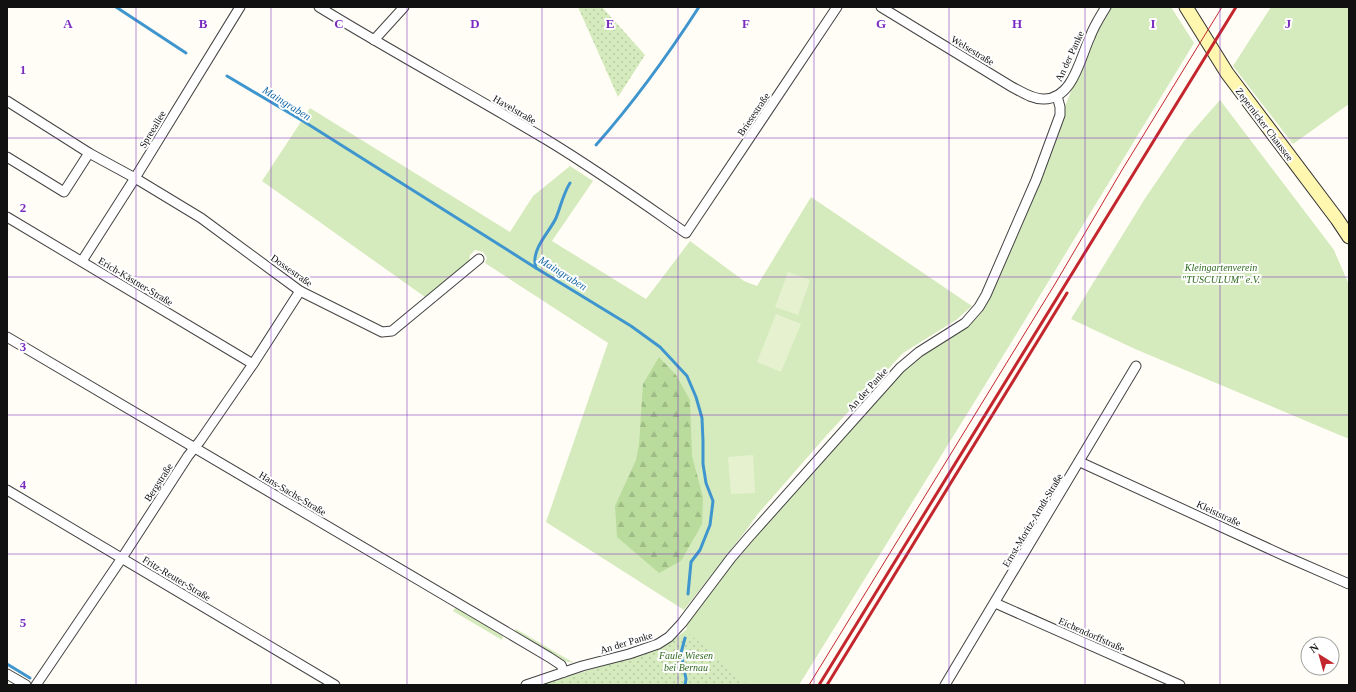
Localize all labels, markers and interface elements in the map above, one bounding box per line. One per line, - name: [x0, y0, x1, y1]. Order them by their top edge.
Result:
- text: A: [63, 16, 73, 31]
- text: B: [199, 16, 208, 31]
- text: C: [334, 16, 344, 31]
- text: D: [470, 16, 480, 31]
- text: E: [606, 16, 614, 31]
- text: F: [742, 16, 750, 31]
- text: G: [876, 16, 886, 31]
- text: H: [1012, 16, 1022, 31]
- text: I: [1150, 16, 1156, 31]
- text: J: [1285, 16, 1292, 31]
- street label: An der Panke: [1053, 29, 1086, 83]
- street label: Welsestraße: [949, 33, 997, 68]
- text: 1: [20, 62, 26, 77]
- water label: Maingraben: [260, 83, 314, 123]
- street label: Zepernicker Chaussee: [1234, 86, 1296, 163]
- street label: Briesestraße: [735, 90, 772, 138]
- street label: Havelstraße: [491, 93, 539, 126]
- street label: Spreeallee: [137, 108, 168, 150]
- text: 2: [20, 200, 26, 215]
- street label: Dossestraße: [269, 252, 315, 289]
- water label: Maingraben: [536, 253, 590, 293]
- street label: Erich-Kästner-Straße: [97, 255, 175, 308]
- park label: Kleingartenverein "TUSCULUM" e.V.: [1182, 262, 1261, 285]
- text: 3: [20, 339, 27, 354]
- street label: An der Panke: [845, 365, 890, 413]
- street label: Bergstraße: [142, 461, 175, 503]
- street label: Hans-Sachs-Straße: [257, 469, 329, 518]
- street label: Ernst-Moritz-Arndt-Straße: [1000, 471, 1065, 569]
- text: 4: [20, 477, 27, 492]
- street label: Kleiststraße: [1195, 498, 1243, 529]
- street label: Fritz-Reuter-Straße: [141, 554, 213, 603]
- text: 5: [20, 615, 27, 630]
- street label: Eichendorffstraße: [1057, 615, 1127, 654]
- street label: An der Panke: [599, 629, 654, 656]
- north arrow: [1300, 636, 1340, 676]
- text: N: [1307, 641, 1321, 655]
- park label: Faule Wiesen bei Bernau: [658, 650, 713, 673]

